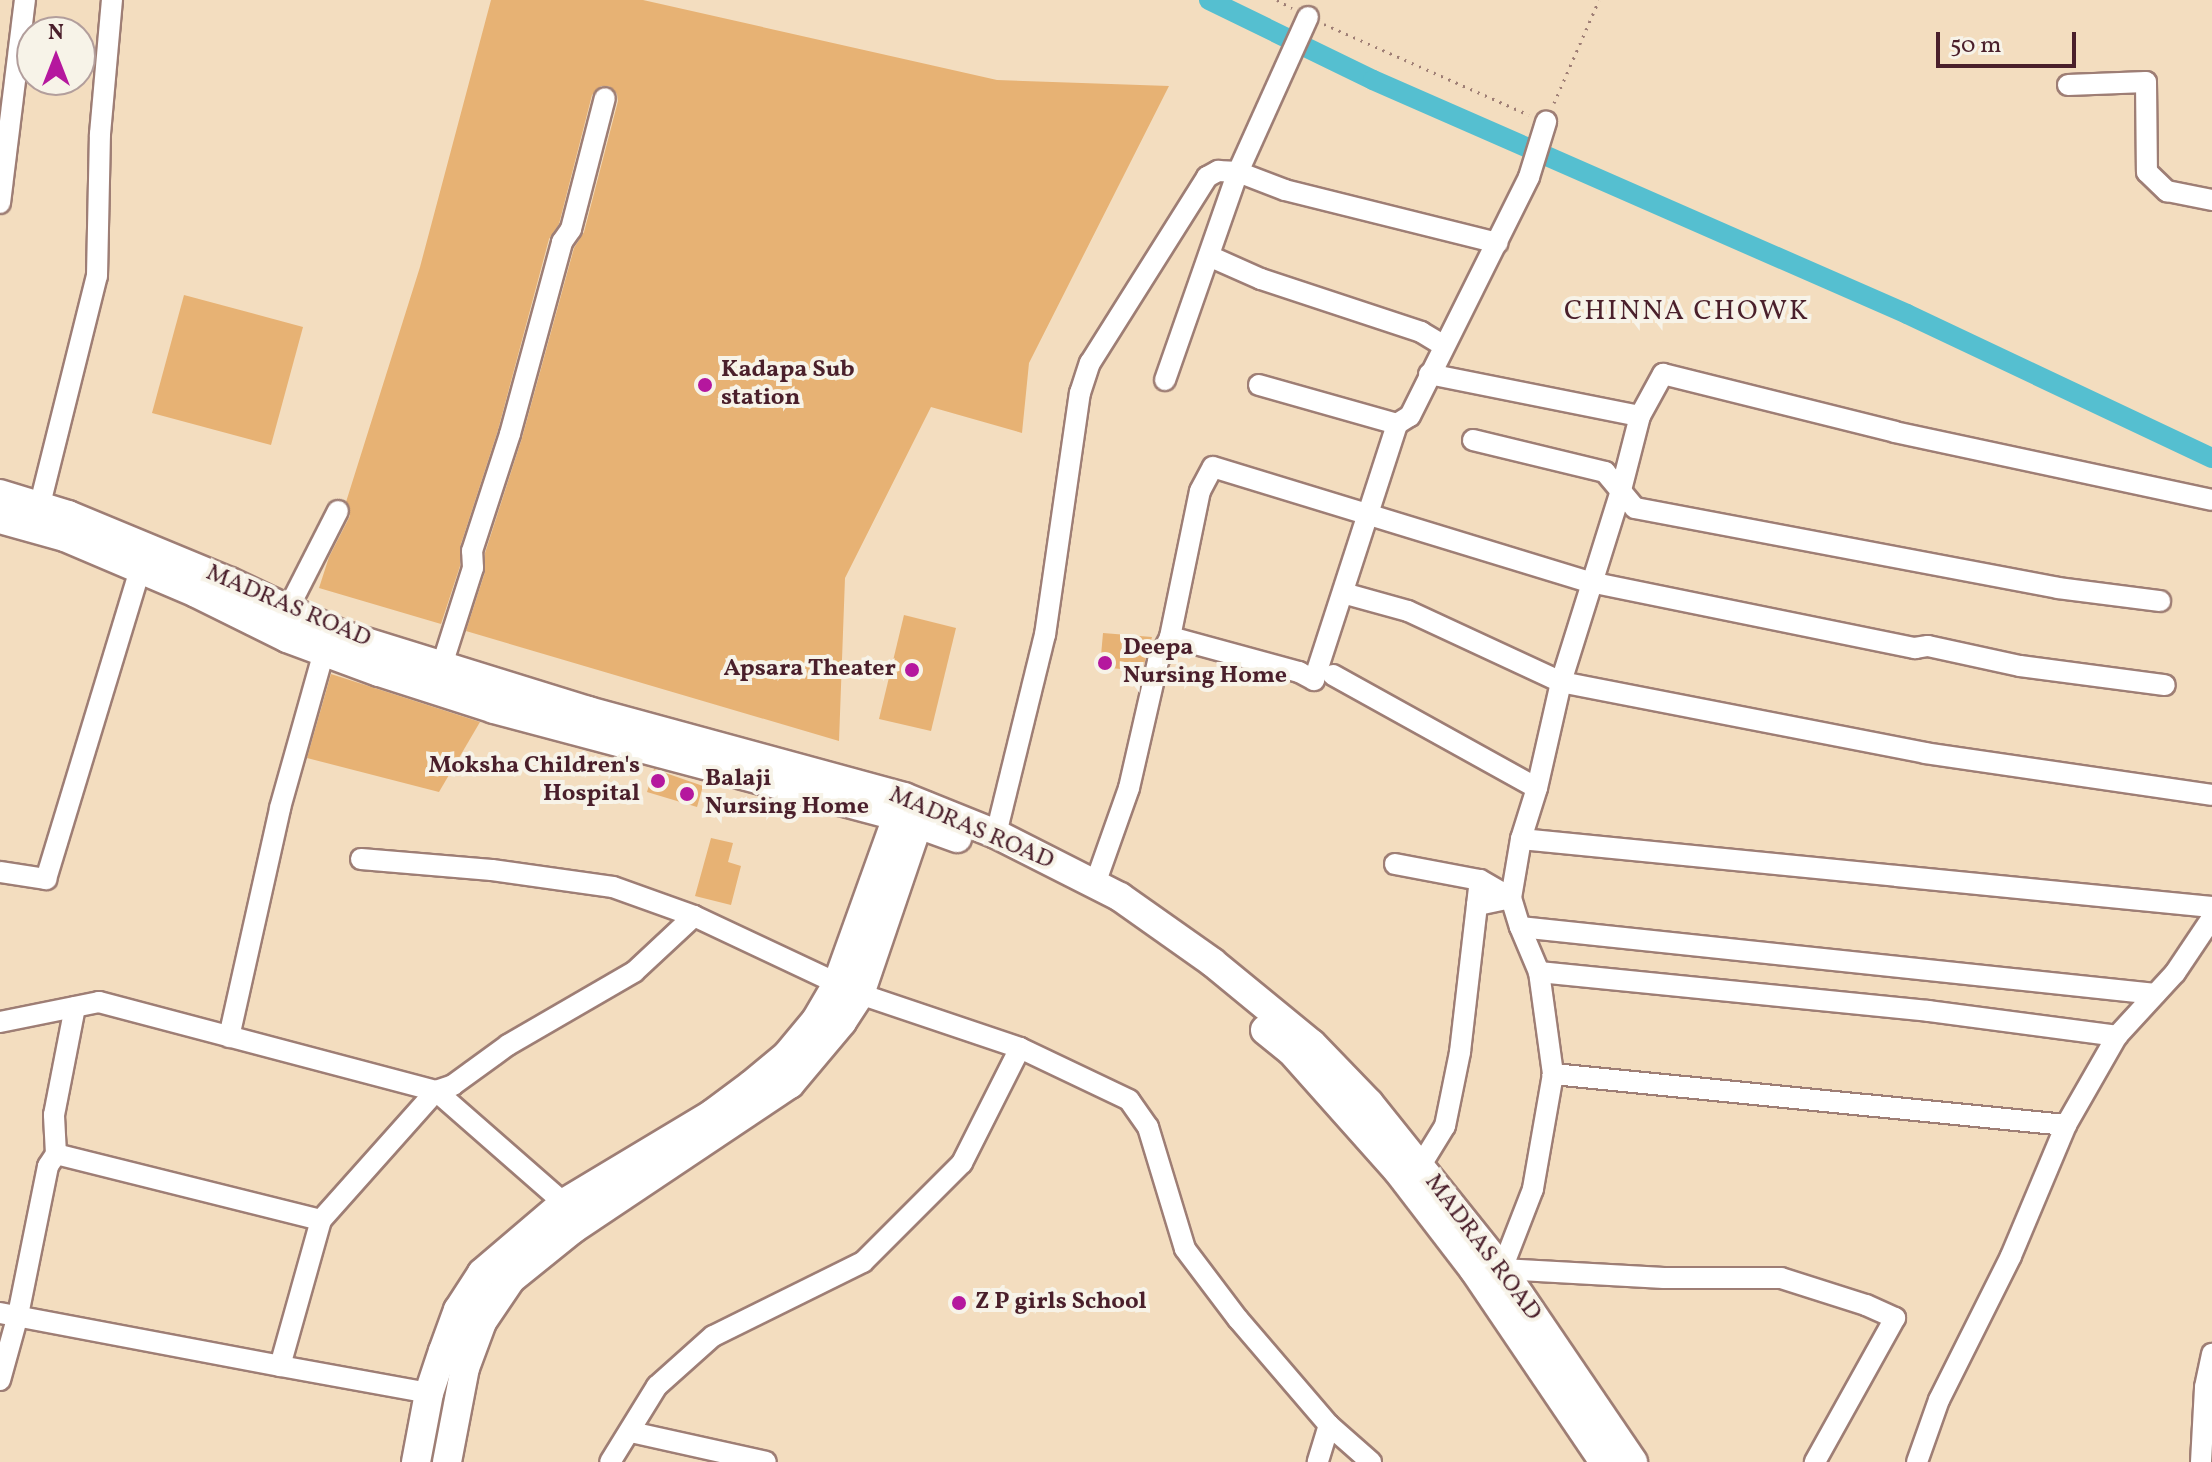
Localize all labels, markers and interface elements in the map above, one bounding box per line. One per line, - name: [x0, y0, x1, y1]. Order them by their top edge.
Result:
- north arrow: [16, 16, 96, 96]
- scale bar: [1940, 16, 2080, 66]
- text: N: [48, 18, 64, 49]
- text: 50 m: [1950, 29, 2002, 63]
- district label: CHINNA CHOWK: [1564, 295, 1810, 329]
- place label: Kadapa Sub station: [721, 357, 855, 413]
- marker: Kadapa Sub station: [696, 376, 714, 394]
- street label: MADRAS ROAD: [201, 559, 375, 655]
- place label: Deepa Nursing Home: [1123, 635, 1287, 691]
- marker: Deepa Nursing Home: [1094, 652, 1116, 674]
- place label: Apsara Theater: [723, 656, 896, 684]
- marker: Apsara Theater: [903, 661, 921, 679]
- place label: Moksha Children's Hospital: [428, 753, 640, 809]
- place label: Balaji Nursing Home: [705, 766, 869, 822]
- marker: Moksha Children's Hospital: [647, 770, 669, 792]
- street label: MADRAS ROAD: [884, 781, 1058, 877]
- marker: Balaji Nursing Home: [676, 783, 698, 805]
- street label: MADRAS ROAD: [1418, 1169, 1546, 1327]
- place label: Z P girls School: [975, 1289, 1147, 1317]
- marker: Z P girls School: [950, 1294, 968, 1312]

